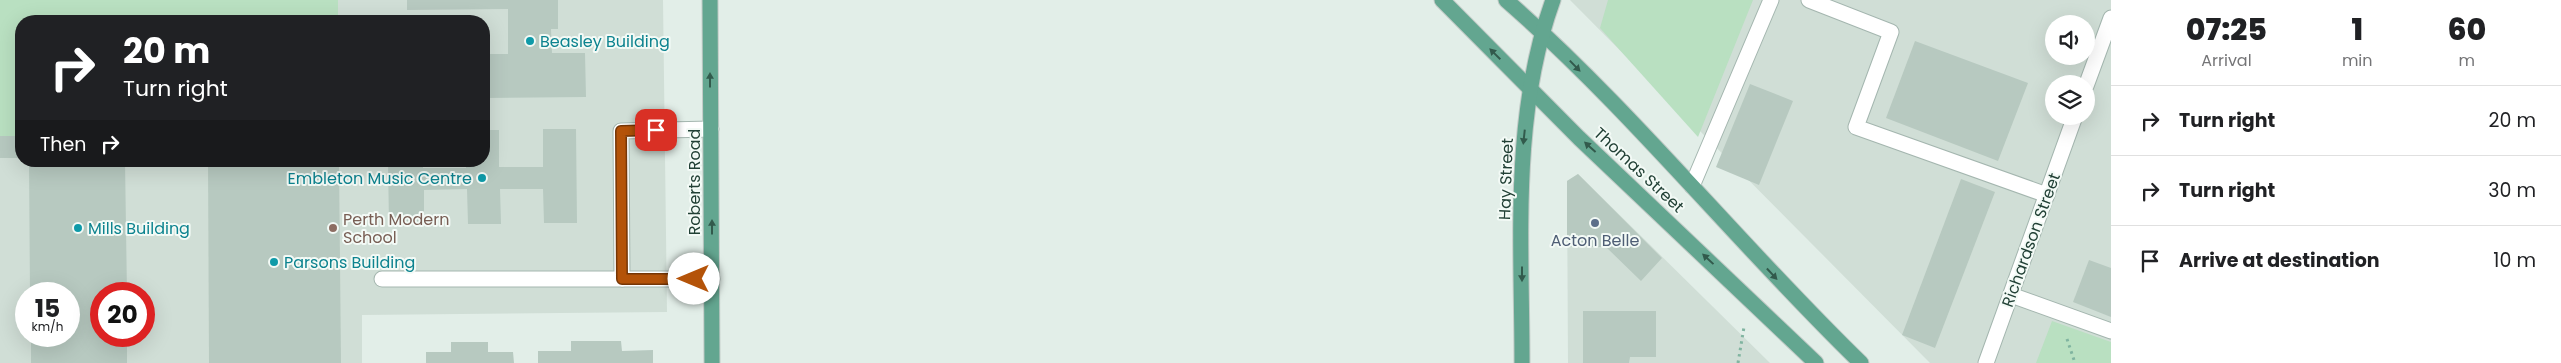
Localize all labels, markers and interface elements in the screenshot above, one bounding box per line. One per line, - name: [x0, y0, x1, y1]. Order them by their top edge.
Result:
- text: 07:25: [2186, 8, 2267, 51]
- text: 1: [2351, 8, 2363, 51]
- text: 60: [2447, 8, 2486, 51]
- map controls: [2045, 15, 2095, 125]
- button: sound: [2045, 15, 2095, 65]
- text: 20 m: [123, 26, 210, 75]
- place label: Beasley Building: [540, 30, 670, 53]
- icon: right: [40, 35, 105, 100]
- marker: Beasley Building: [524, 35, 536, 47]
- one-way arrow: [1489, 48, 1501, 60]
- text: Arrival: [2201, 49, 2252, 72]
- text: min: [2342, 49, 2373, 72]
- text: m: [2459, 49, 2475, 72]
- one-way arrow: [1569, 60, 1581, 72]
- one-way arrow: [706, 72, 714, 88]
- text: Turn right: [123, 73, 228, 104]
- button: layers: [2045, 75, 2095, 125]
- icon: right: [2136, 107, 2164, 135]
- text: Turn right: [2179, 107, 2275, 134]
- text: 20 m: [2488, 107, 2536, 134]
- pin: [635, 109, 677, 151]
- icon: arrive: [642, 116, 670, 144]
- street label: Thomas Street: [1589, 122, 1689, 218]
- street label: Roberts Road: [683, 129, 706, 235]
- one-way arrow: [1520, 129, 1528, 145]
- icon: right: [96, 130, 124, 158]
- text: Then: [40, 131, 86, 158]
- street label: Hay Street: [1493, 137, 1519, 220]
- one-way arrow: [1584, 141, 1596, 153]
- place label: Embleton Music Centre: [288, 167, 472, 190]
- street label: Richardson Street: [1996, 170, 2066, 310]
- marker: Embleton Music Centre: [476, 172, 488, 184]
- icon: right: [2136, 177, 2164, 205]
- text: Turn right: [2179, 177, 2275, 204]
- text: 30 m: [2488, 177, 2536, 204]
- place label: Perth Modern School: [343, 208, 449, 249]
- place label: Mills Building: [88, 217, 190, 240]
- marker: Acton Belle: [1589, 217, 1601, 229]
- one-way arrow: [707, 219, 715, 235]
- marker: Mills Building: [72, 222, 84, 234]
- marker: Perth Modern School: [327, 222, 339, 234]
- place label: Acton Belle: [1551, 229, 1639, 252]
- icon: arrive: [2136, 247, 2164, 275]
- text: Arrive at destination: [2179, 247, 2380, 274]
- text: 10 m: [2493, 247, 2536, 274]
- place label: Parsons Building: [284, 251, 415, 274]
- position arrow: [667, 252, 719, 304]
- one-way arrow: [1702, 253, 1714, 265]
- marker: Parsons Building: [268, 256, 280, 268]
- one-way arrow: [1518, 266, 1526, 282]
- one-way arrow: [1766, 268, 1778, 280]
- speed limit sign: 20: [90, 282, 155, 347]
- text: 15: [35, 291, 60, 326]
- text: km/h: [32, 318, 63, 335]

